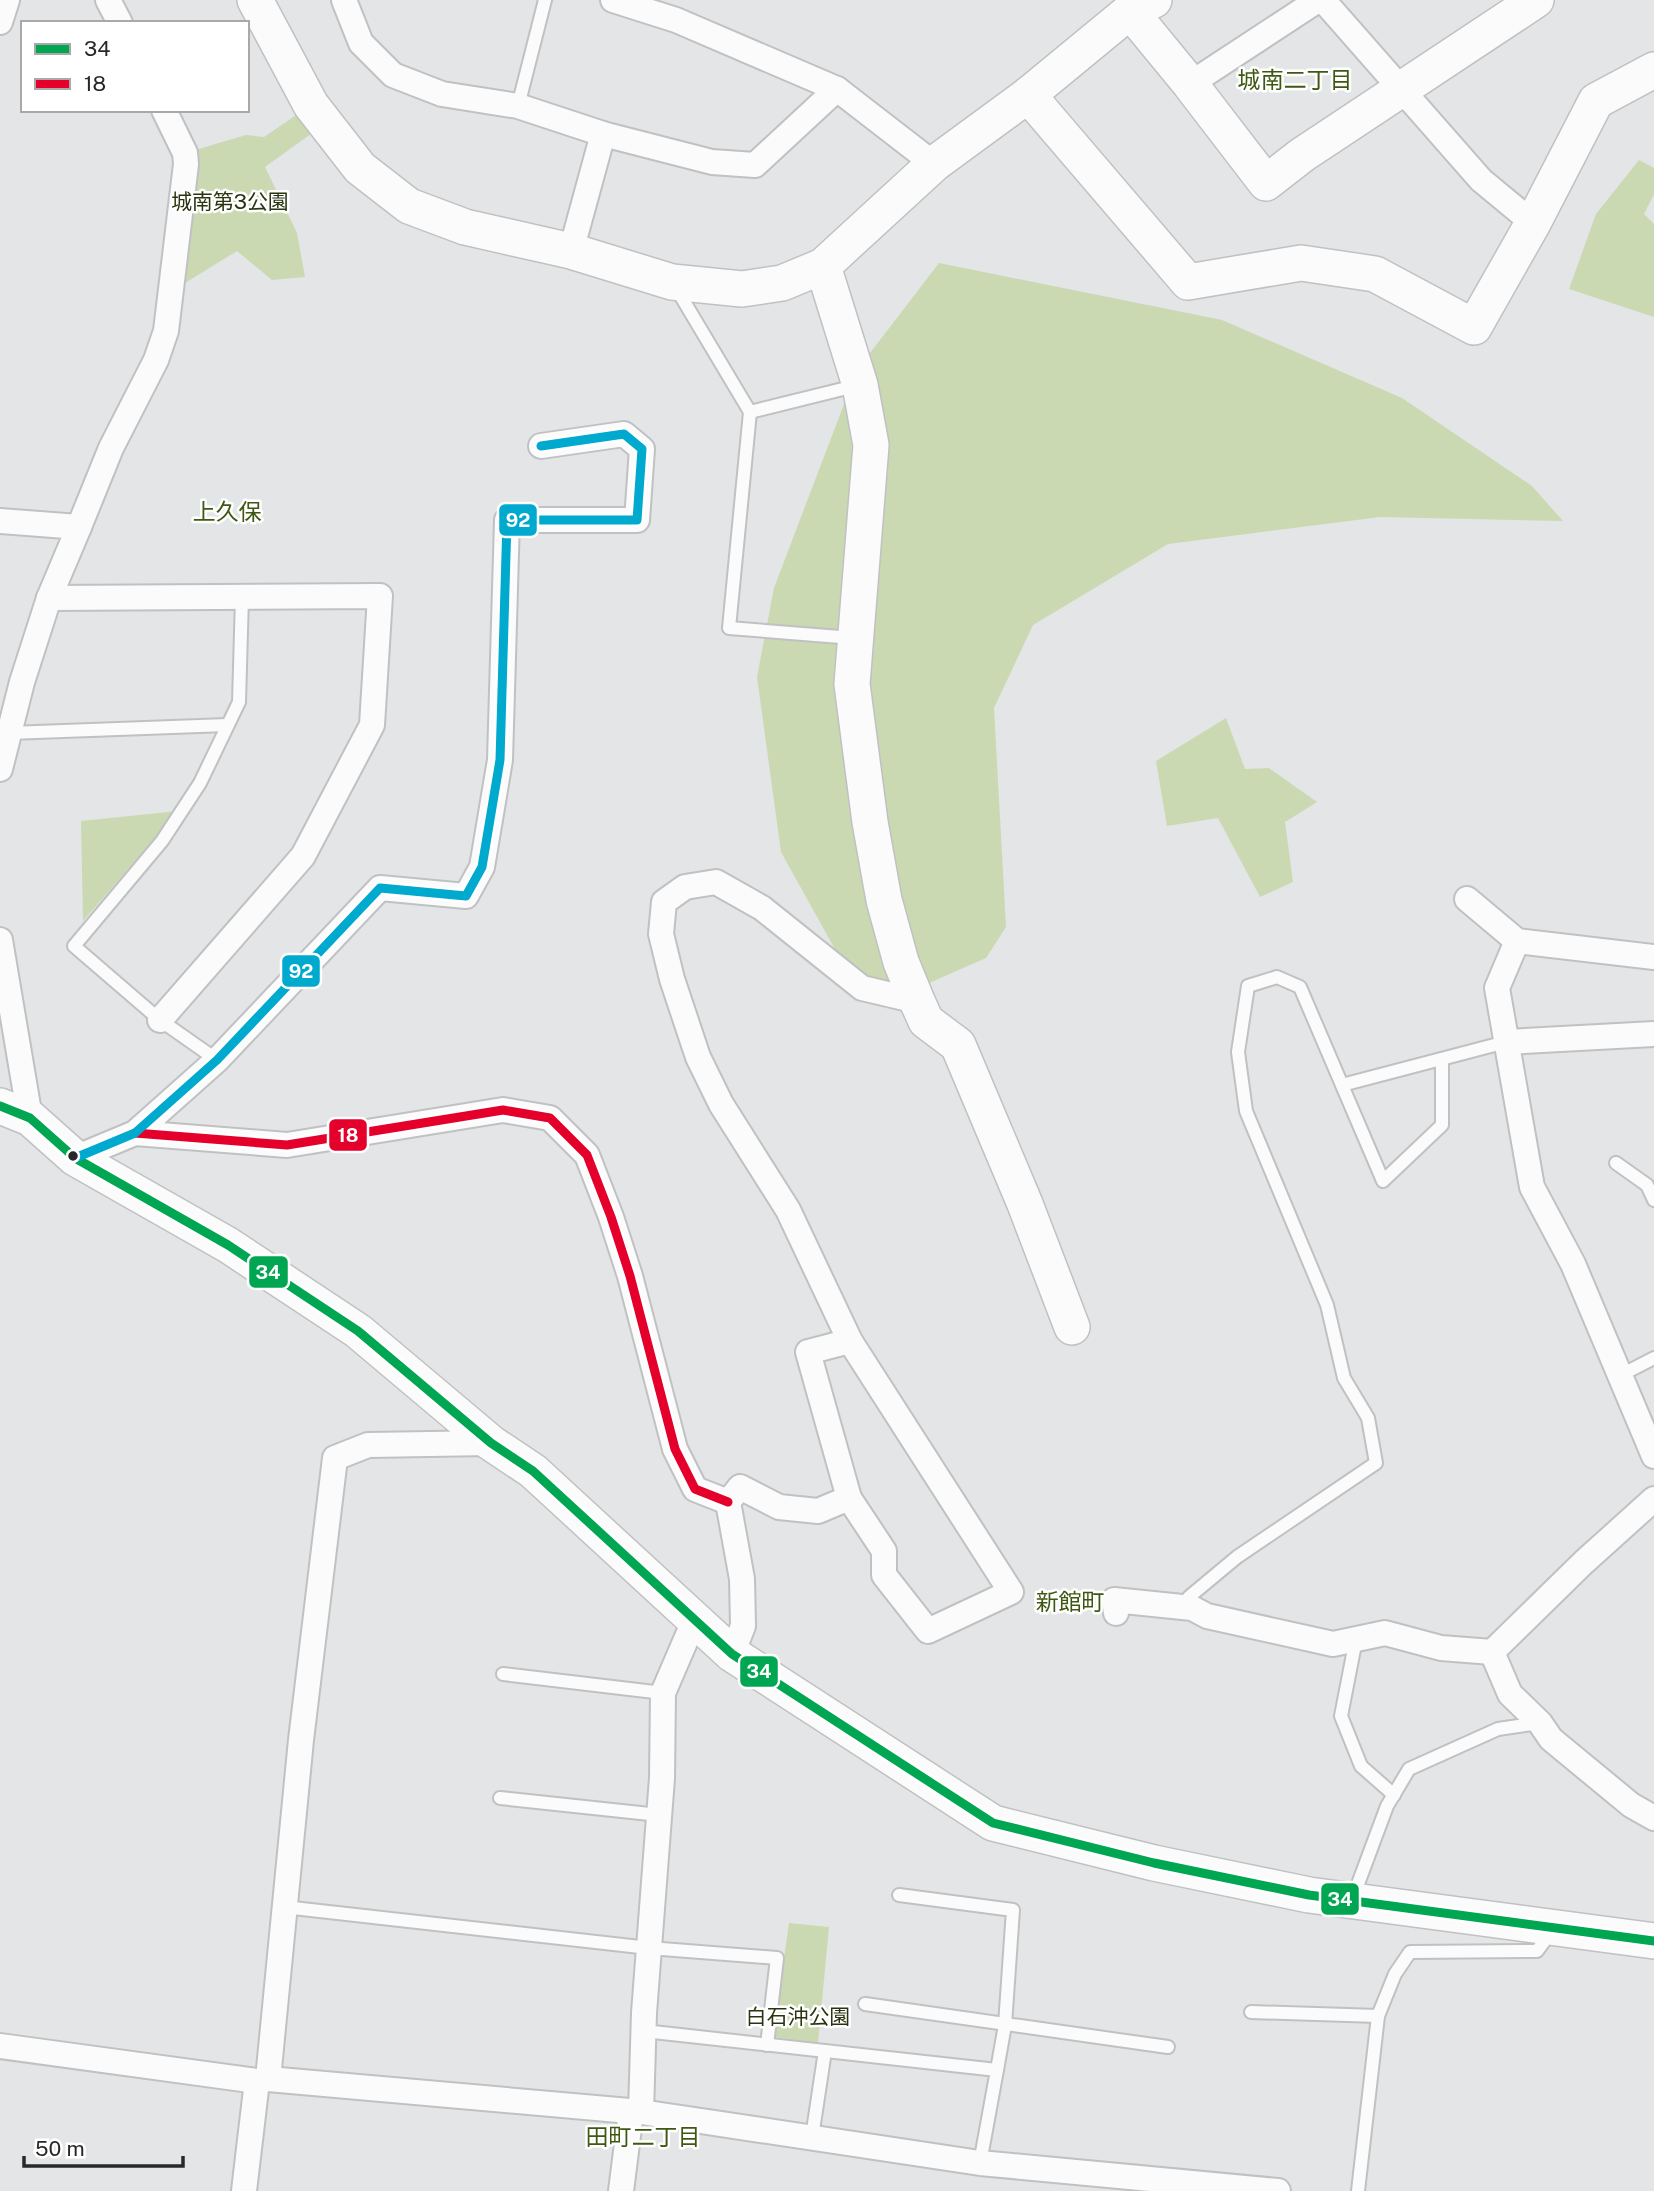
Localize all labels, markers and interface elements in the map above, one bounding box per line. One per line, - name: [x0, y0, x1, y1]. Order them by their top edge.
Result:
- legend: [21, 21, 248, 112]
- text: 34: [84, 36, 110, 61]
- district label: 城南二丁目: [1238, 66, 1353, 93]
- text: 18: [84, 71, 106, 96]
- park label: 城南第3公園: [171, 189, 289, 214]
- district label: 上久保: [193, 498, 262, 525]
- line badge: 92: [498, 503, 538, 537]
- text: 92: [506, 509, 530, 531]
- line badge: 92: [281, 954, 321, 988]
- text: 92: [289, 960, 313, 982]
- line badge: 18: [328, 1118, 368, 1152]
- text: 18: [338, 1124, 358, 1146]
- unlabelled marker: [66, 1149, 80, 1163]
- line badge: 34: [248, 1255, 289, 1289]
- text: 34: [255, 1261, 281, 1283]
- district label: 新館町: [1036, 1588, 1105, 1615]
- line badge: 34: [739, 1655, 779, 1688]
- text: 34: [746, 1660, 772, 1682]
- line badge: 34: [1320, 1882, 1360, 1916]
- text: 34: [1327, 1888, 1353, 1910]
- park label: 白石沖公園: [746, 2004, 851, 2029]
- district label: 田町二丁目: [586, 2123, 701, 2150]
- scale bar: [24, 2124, 184, 2168]
- text: 50 m: [35, 2136, 85, 2161]

